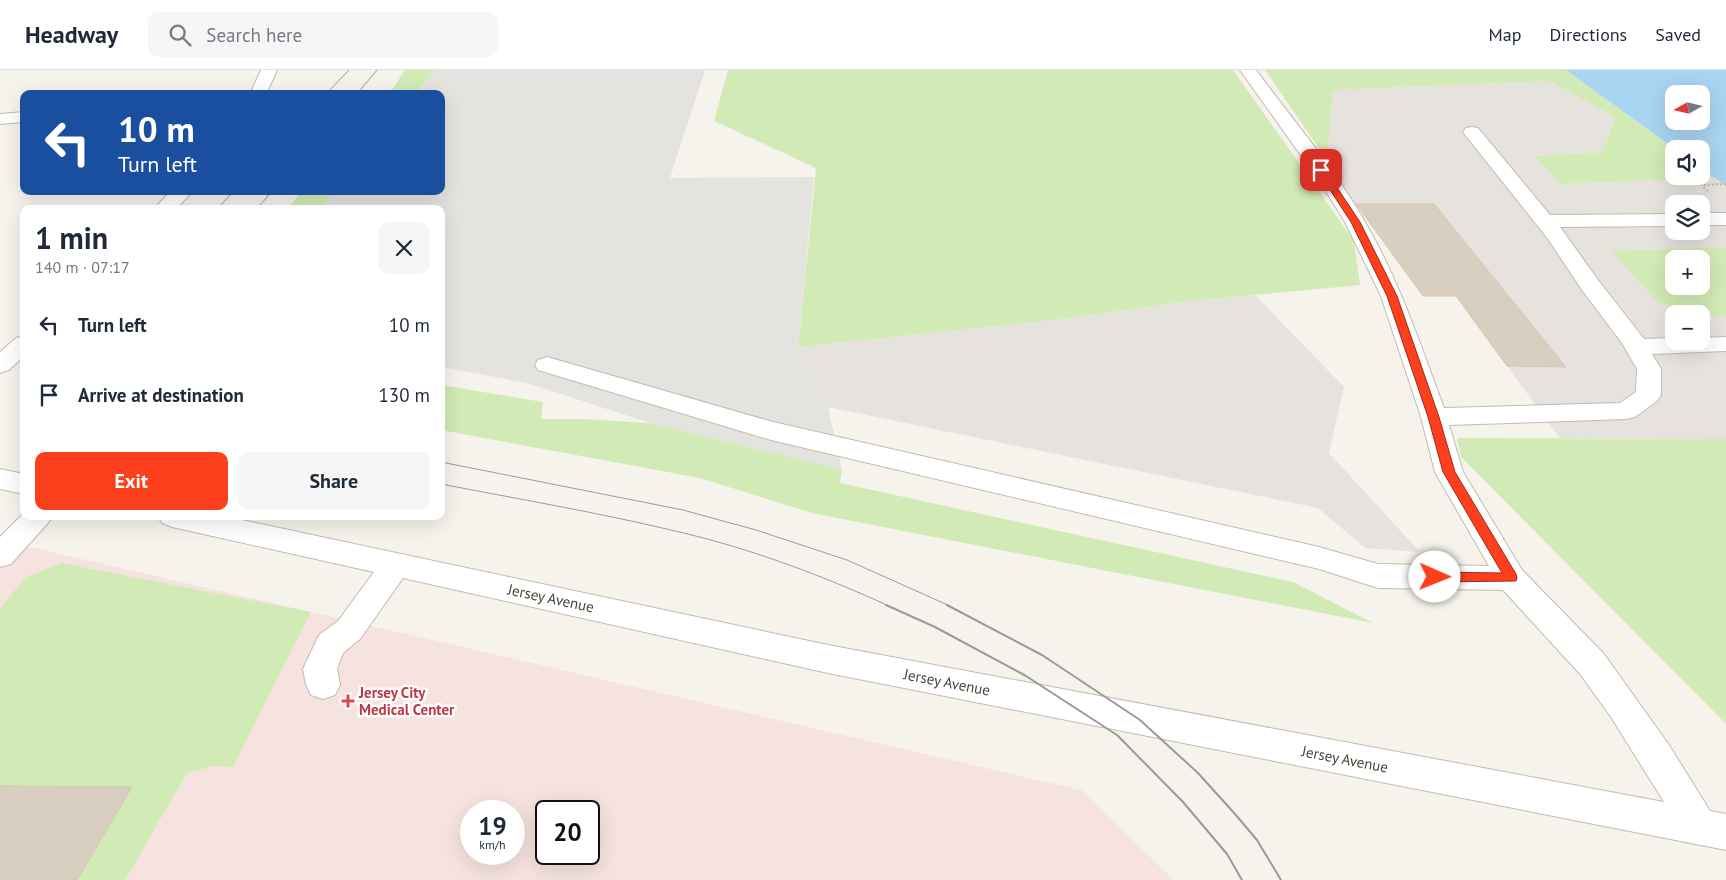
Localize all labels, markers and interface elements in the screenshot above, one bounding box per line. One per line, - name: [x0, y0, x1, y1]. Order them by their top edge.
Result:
- search box: [148, 12, 498, 57]
- text: Headway: [25, 19, 118, 50]
- icon: search: [166, 21, 194, 49]
- text: Search here: [206, 23, 302, 47]
- text: Map: [1489, 23, 1521, 46]
- text: Directions: [1549, 23, 1627, 46]
- text: Saved: [1655, 23, 1701, 46]
- north arrow: [1665, 85, 1710, 130]
- map controls: [1665, 85, 1710, 350]
- text: 10 m: [118, 106, 195, 152]
- icon: left: [35, 110, 100, 175]
- button: sound: [1665, 140, 1710, 185]
- pin: [1300, 149, 1342, 191]
- text: Turn left: [118, 150, 197, 178]
- icon: arrive: [1307, 156, 1335, 184]
- button: layers: [1665, 195, 1710, 240]
- text: 1 min: [35, 218, 108, 257]
- button: close: [378, 222, 430, 274]
- button: +: [1665, 250, 1710, 295]
- text: 140 m · 07:17: [35, 257, 130, 277]
- button: −: [1665, 305, 1710, 350]
- icon: left: [35, 311, 63, 339]
- text: Turn left: [78, 313, 147, 337]
- text: 10 m: [389, 313, 430, 337]
- icon: arrive: [35, 381, 63, 409]
- text: Arrive at destination: [78, 383, 244, 407]
- text: 130 m: [378, 383, 430, 407]
- button: Exit: [35, 452, 228, 510]
- button: Share: [238, 452, 430, 510]
- position arrow: [1408, 550, 1460, 602]
- street label: Jersey Avenue: [505, 579, 596, 616]
- street label: Jersey Avenue: [901, 664, 992, 700]
- place label: Jersey City Medical Center: [358, 683, 455, 719]
- marker: Jersey City Medical Center: [341, 694, 355, 708]
- street label: Jersey Avenue: [1299, 741, 1390, 777]
- speed limit sign: 20: [535, 800, 600, 865]
- text: 19: [478, 810, 507, 842]
- text: km/h: [479, 837, 506, 852]

